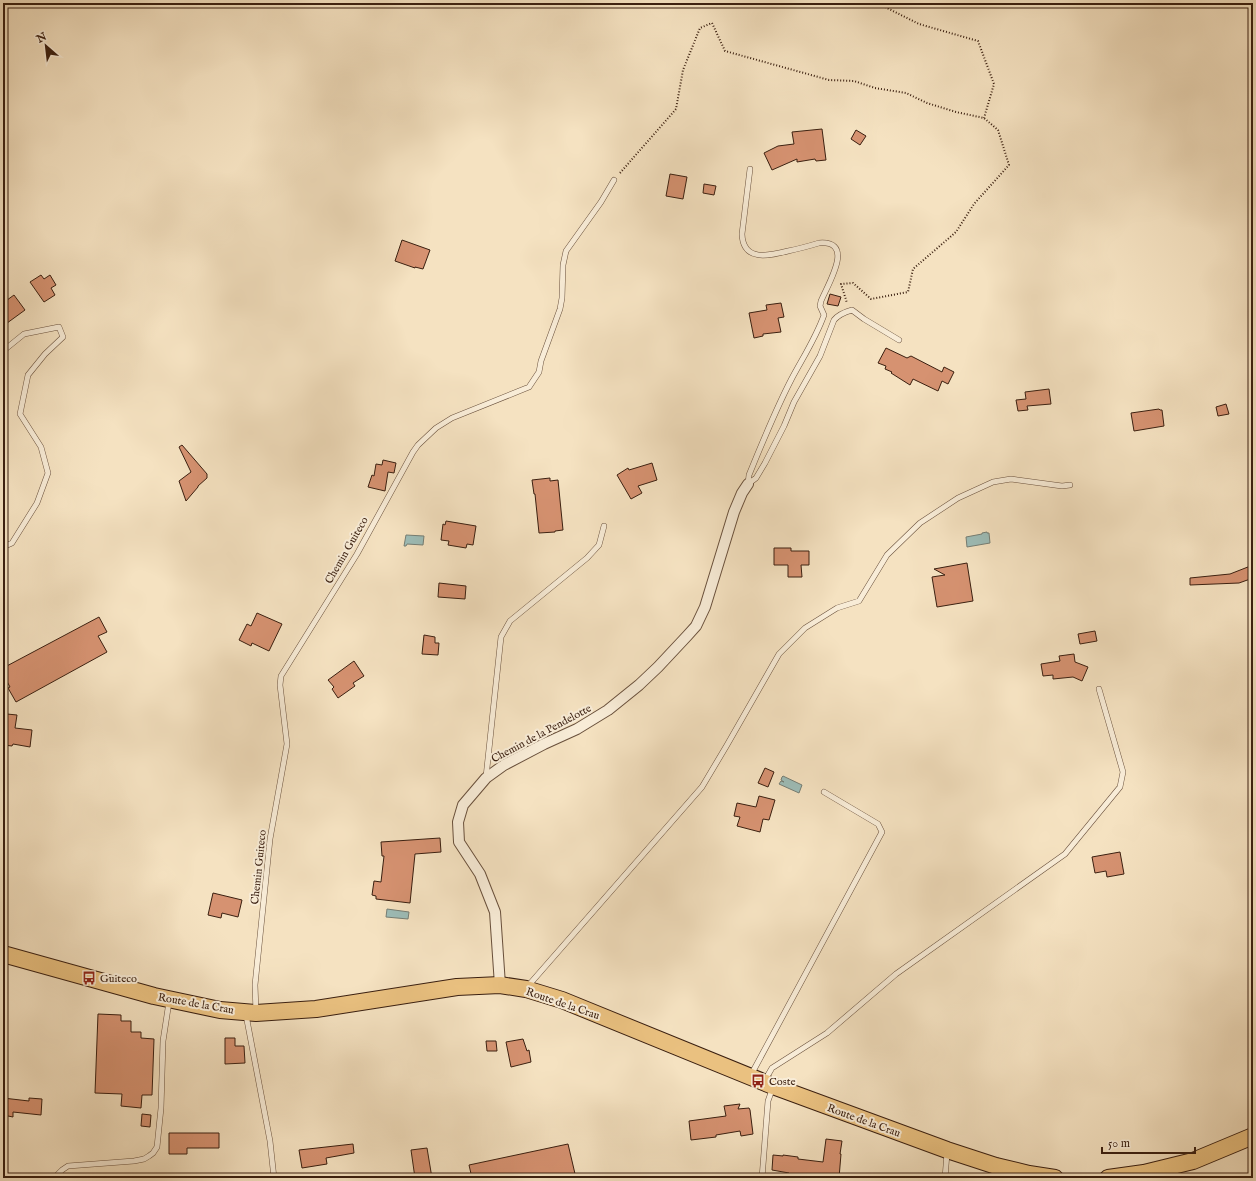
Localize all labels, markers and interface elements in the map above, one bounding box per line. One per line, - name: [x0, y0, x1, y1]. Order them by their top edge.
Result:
- north arrow: [26, 26, 66, 66]
- text: N: [33, 29, 50, 47]
- street label: Chemin Guiteco: [322, 514, 372, 587]
- street label: Chemin de la Pendelotte: [489, 702, 594, 766]
- street label: Chemin Guiteco: [248, 829, 270, 905]
- bus stop icon: Guiteco: [81, 970, 97, 986]
- place label: Guiteco: [100, 972, 137, 986]
- street label: Route de la Crau: [524, 985, 602, 1023]
- street label: Route de la Crau: [157, 990, 235, 1018]
- bus stop icon: Coste: [750, 1073, 766, 1089]
- place label: Coste: [769, 1075, 796, 1089]
- street label: Route de la Crau: [825, 1101, 902, 1141]
- scale bar: [1102, 1129, 1195, 1155]
- text: 50 m: [1108, 1136, 1130, 1151]

